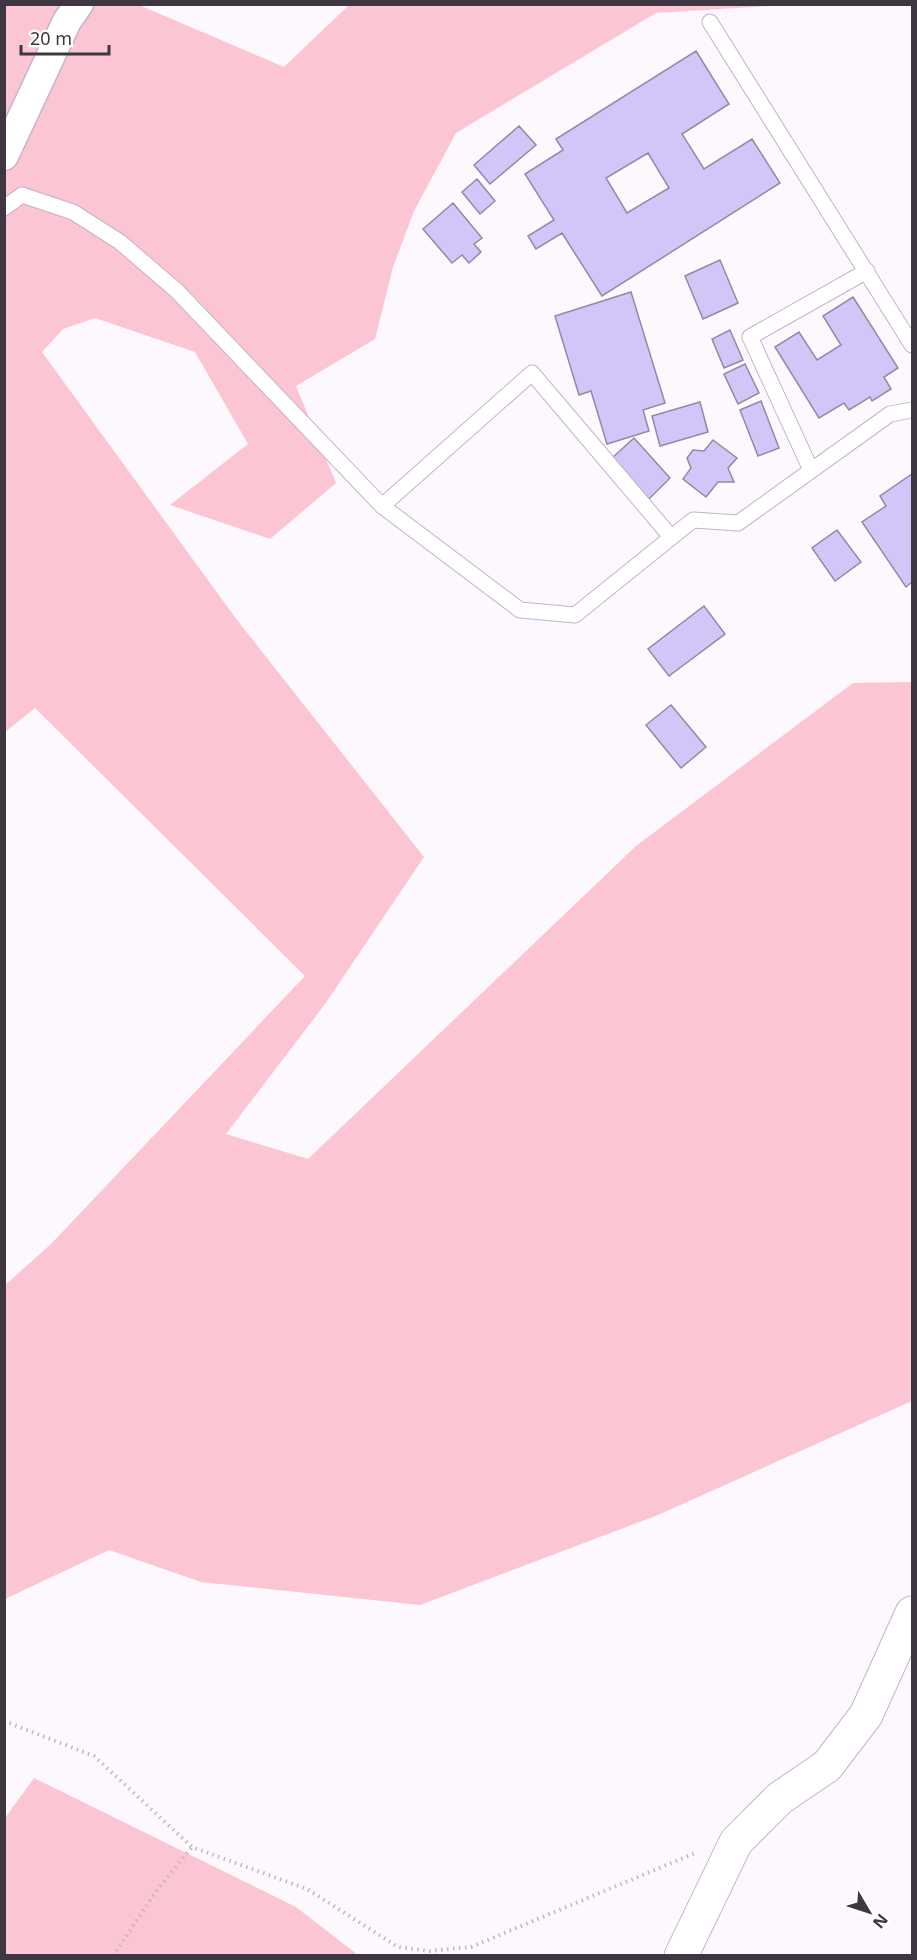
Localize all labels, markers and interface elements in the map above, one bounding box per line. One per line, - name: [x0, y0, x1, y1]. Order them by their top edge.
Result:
- scale bar: [21, 18, 110, 56]
- text: 20 m: [30, 26, 72, 50]
- north arrow: [839, 1882, 899, 1942]
- text: N: [868, 1909, 893, 1933]

